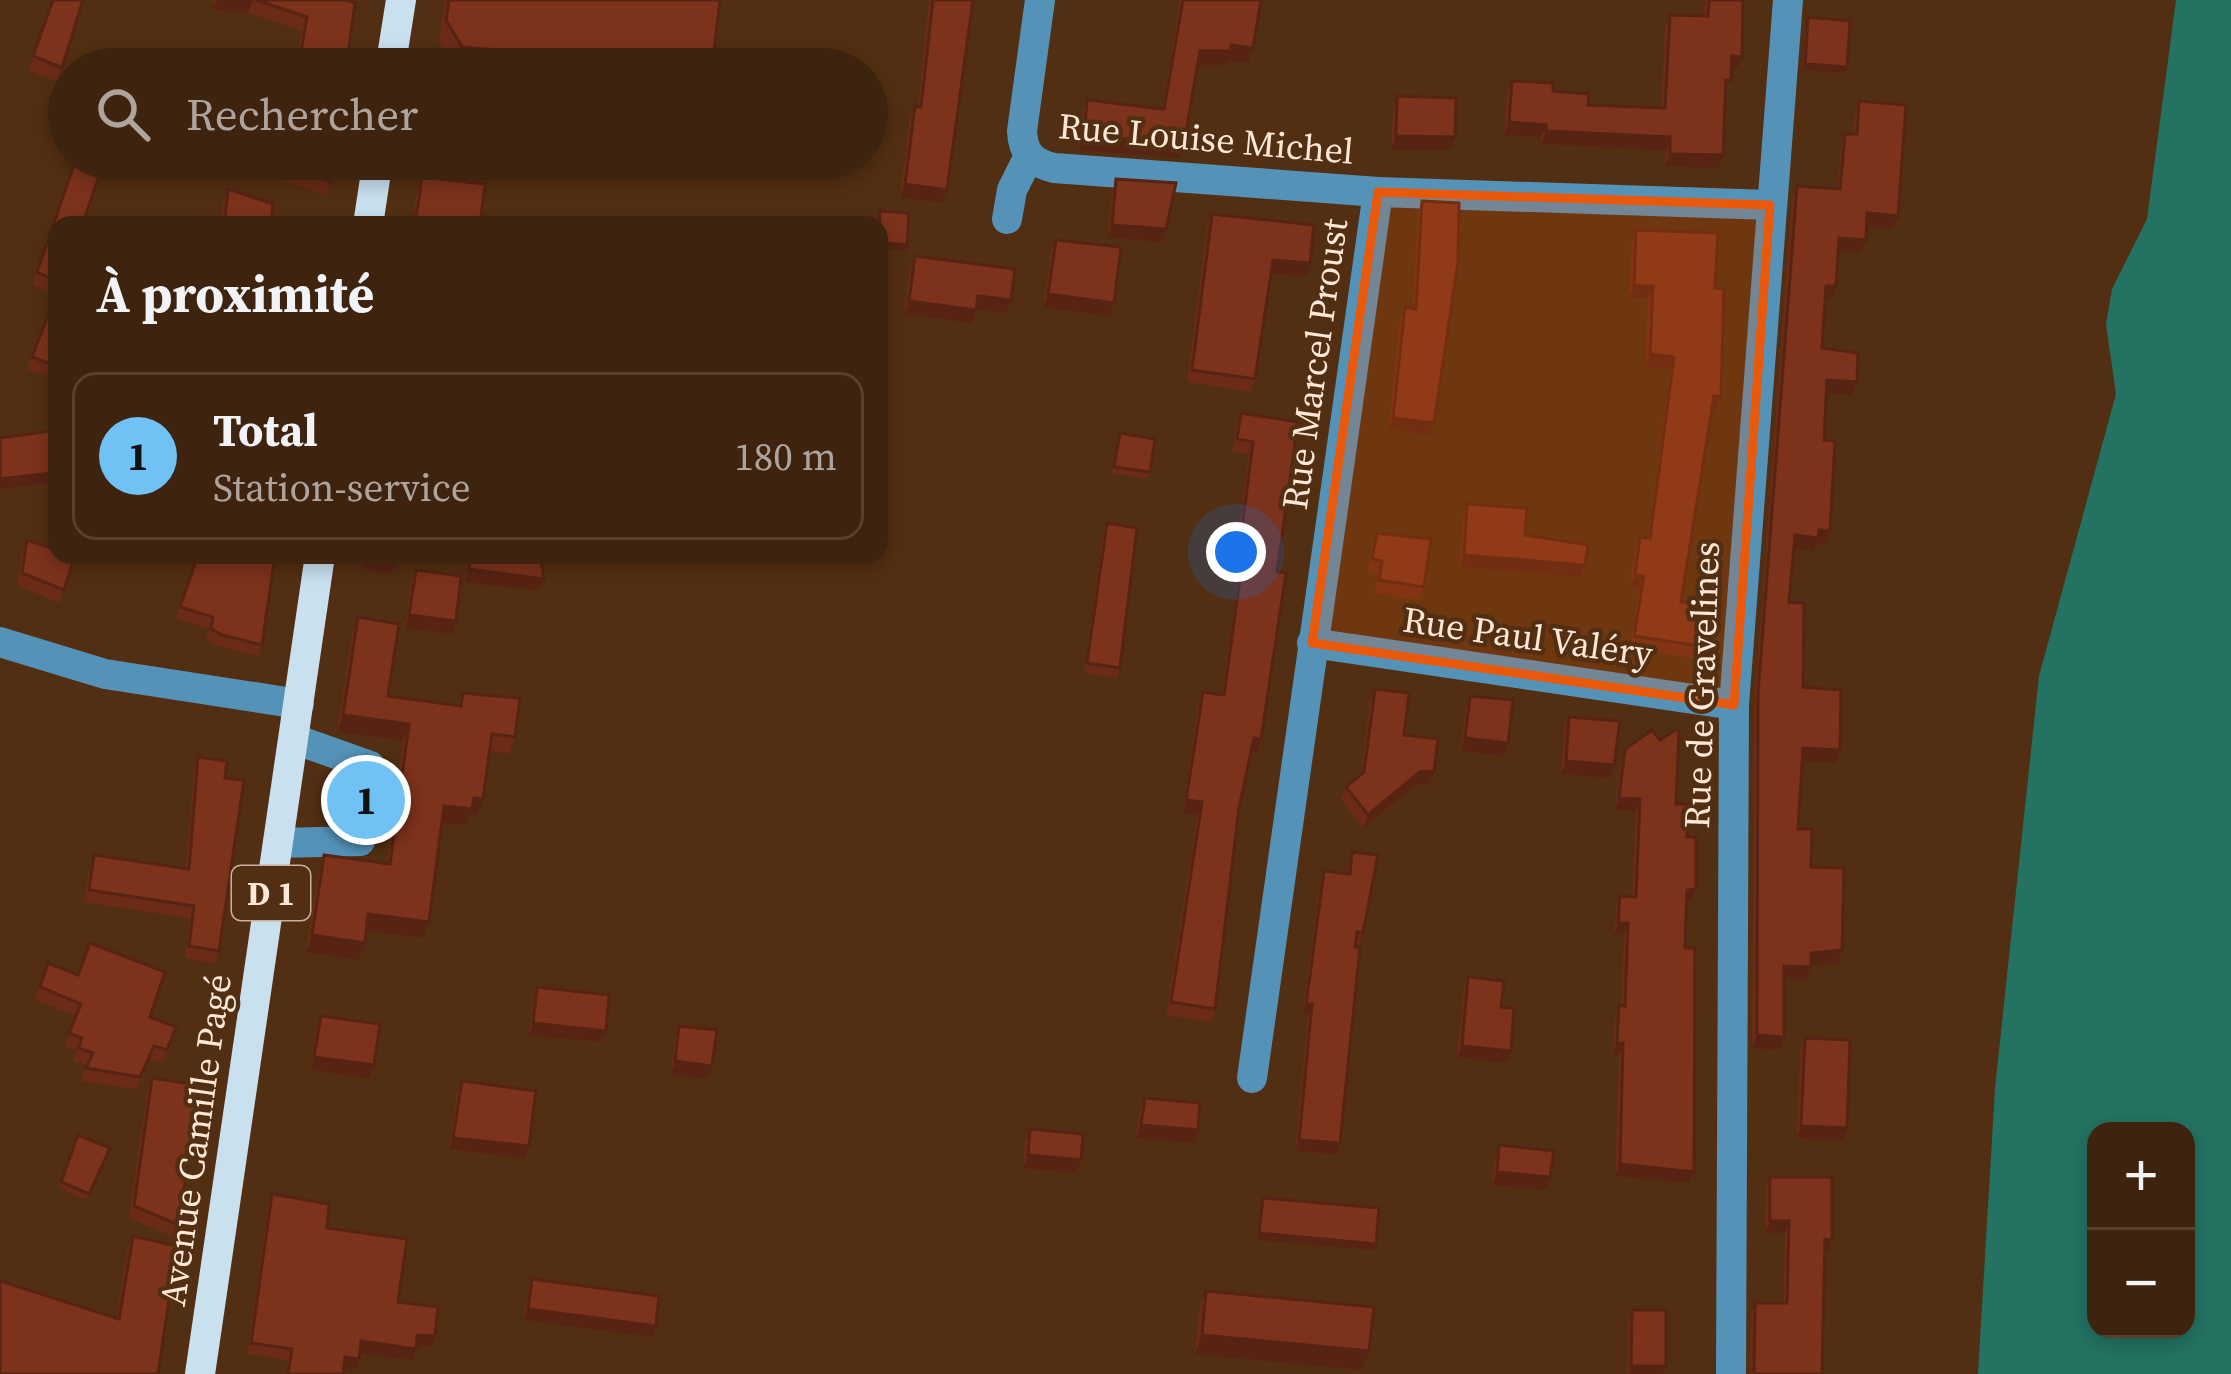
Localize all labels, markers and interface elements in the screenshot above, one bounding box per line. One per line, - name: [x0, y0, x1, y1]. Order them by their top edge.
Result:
- search box: [48, 48, 888, 180]
- icon: search: [90, 81, 156, 147]
- text: Rechercher: [186, 83, 418, 145]
- street label: Rue Louise Michel: [1056, 101, 1356, 176]
- street label: Rue Marcel Proust: [1270, 215, 1359, 513]
- text: À proximité: [96, 259, 374, 329]
- text: Total: [213, 399, 318, 461]
- text: 1: [127, 430, 149, 483]
- text: 180 m: [734, 430, 837, 483]
- text: Station-service: [213, 461, 471, 514]
- your location: [1206, 522, 1266, 582]
- street label: Rue de Gravelines: [1672, 541, 1731, 829]
- street label: Rue Paul Valéry: [1400, 595, 1657, 678]
- pin: 1: [327, 755, 405, 845]
- road number: D 1: [232, 866, 310, 920]
- street label: Avenue Camille Pagé: [148, 971, 243, 1309]
- map controls: [2087, 1122, 2195, 1338]
- button: +: [2087, 1122, 2195, 1230]
- button: −: [2087, 1230, 2195, 1338]

